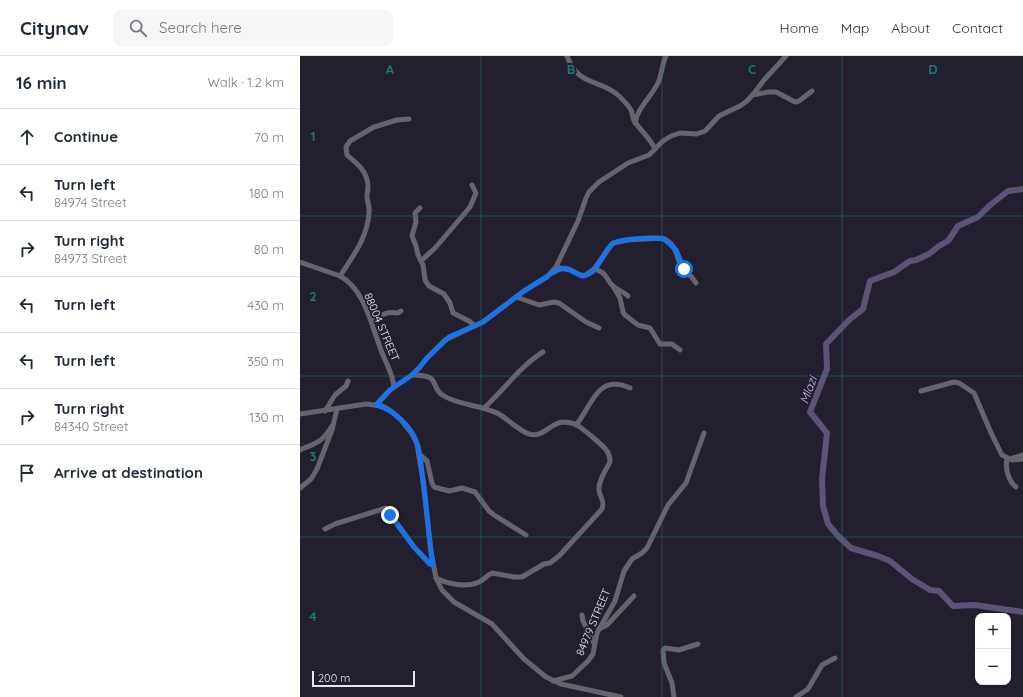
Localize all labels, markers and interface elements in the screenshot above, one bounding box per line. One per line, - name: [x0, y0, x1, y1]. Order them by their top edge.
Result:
- search box: [113, 10, 393, 46]
- text: Citynav: [20, 16, 89, 40]
- icon: search: [127, 17, 149, 39]
- text: Search here: [159, 18, 242, 37]
- text: Home: [780, 19, 819, 37]
- text: Map: [841, 19, 869, 37]
- text: About: [891, 19, 930, 37]
- text: Contact: [952, 19, 1003, 37]
- text: A: [386, 61, 395, 77]
- text: B: [567, 61, 575, 77]
- text: C: [748, 61, 756, 77]
- text: D: [928, 61, 938, 77]
- text: 16 min: [16, 72, 67, 93]
- text: Walk · 1.2 km: [207, 74, 284, 90]
- icon: ahead: [16, 126, 38, 148]
- text: Continue: [54, 127, 118, 146]
- text: 1: [310, 128, 316, 144]
- text: 70 m: [254, 129, 284, 145]
- text: Turn left: [54, 175, 116, 194]
- icon: left: [16, 182, 38, 204]
- text: 180 m: [249, 185, 284, 201]
- text: 84974 Street: [54, 194, 127, 210]
- text: Turn right: [54, 231, 125, 250]
- icon: right: [16, 238, 38, 260]
- text: 80 m: [254, 241, 284, 257]
- text: 84973 Street: [54, 250, 127, 266]
- route start: [675, 260, 693, 278]
- text: 2: [309, 288, 317, 304]
- street label: 88004 STREET: [361, 291, 403, 364]
- icon: left: [16, 294, 38, 316]
- text: Turn left: [54, 295, 116, 314]
- text: 430 m: [247, 297, 284, 313]
- icon: left: [16, 350, 38, 372]
- text: Turn left: [54, 351, 116, 370]
- text: 350 m: [247, 353, 284, 369]
- water label: Mlazi: [796, 373, 820, 406]
- text: Turn right: [54, 399, 125, 418]
- icon: right: [16, 406, 38, 428]
- text: 130 m: [249, 409, 284, 425]
- text: 84340 Street: [54, 418, 128, 434]
- text: 3: [310, 448, 317, 464]
- icon: arrive: [16, 462, 38, 484]
- text: Arrive at destination: [54, 463, 203, 482]
- route end: [381, 506, 399, 524]
- street label: 84979 STREET: [573, 586, 614, 658]
- text: 4: [309, 608, 317, 624]
- map controls: [975, 613, 1011, 685]
- button: +: [975, 613, 1011, 649]
- button: −: [975, 649, 1011, 685]
- scale bar: [312, 669, 415, 688]
- text: 200 m: [318, 671, 350, 685]

